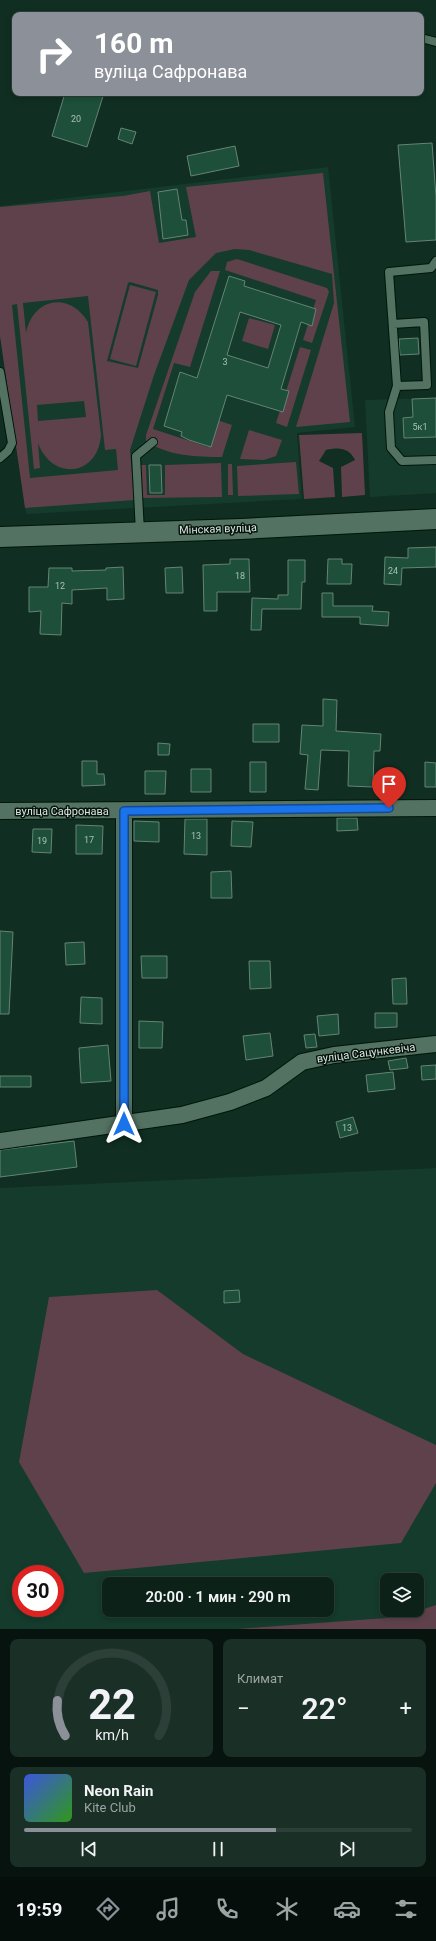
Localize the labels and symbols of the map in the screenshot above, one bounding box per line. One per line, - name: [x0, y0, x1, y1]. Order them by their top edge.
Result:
- house number: 20: [71, 114, 81, 124]
- house number: 3: [222, 357, 228, 367]
- house number: 5к1: [413, 422, 427, 432]
- street label: Мінская вуліца: [179, 521, 257, 537]
- house number: 24: [388, 566, 398, 576]
- house number: 18: [235, 571, 245, 581]
- house number: 12: [55, 581, 65, 591]
- pin: [372, 767, 406, 808]
- street label: вуліца Сафронава: [15, 805, 109, 818]
- house number: 13: [191, 831, 201, 841]
- house number: 17: [84, 835, 94, 845]
- house number: 19: [37, 836, 47, 846]
- street label: вуліца Сацункевіча: [316, 1040, 416, 1066]
- position arrow: [103, 1103, 145, 1145]
- house number: 13: [342, 1123, 352, 1133]
- speed limit sign: 30: [12, 1565, 64, 1617]

